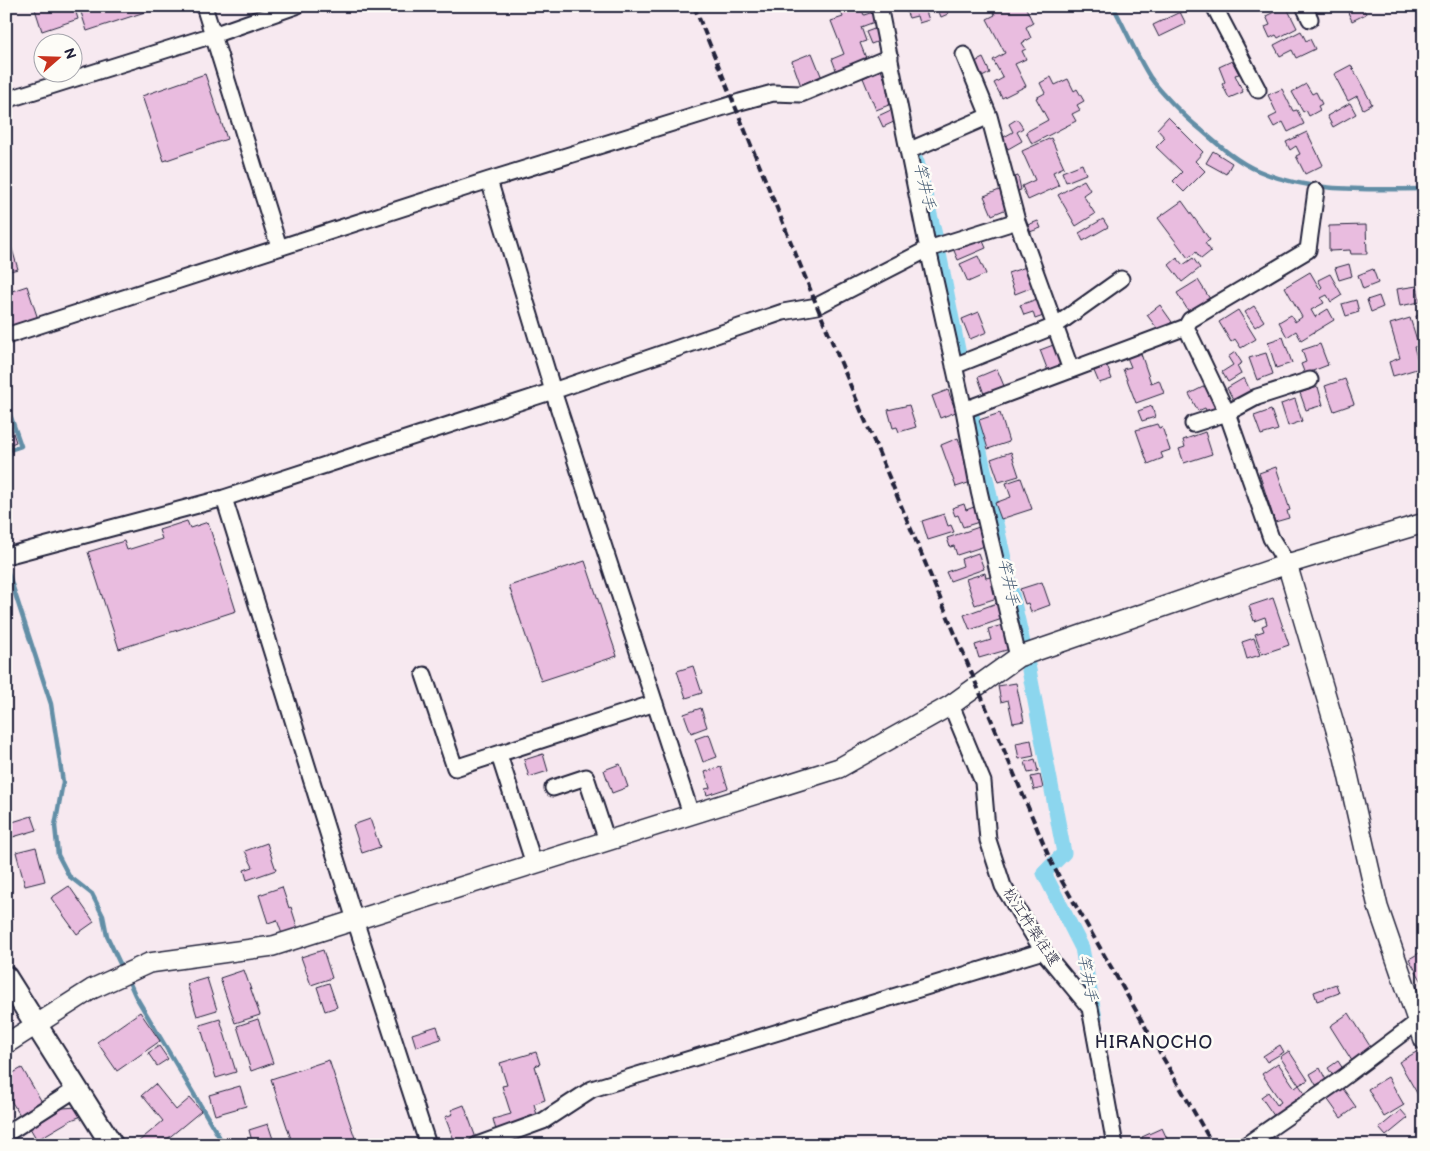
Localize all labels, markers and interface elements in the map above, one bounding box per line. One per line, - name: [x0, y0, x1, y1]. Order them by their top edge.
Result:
- north arrow: [32, 32, 82, 82]
- text: N: [60, 46, 80, 62]
- water label: 竿井手: [909, 160, 939, 212]
- water label: 竿井手: [994, 557, 1022, 608]
- street label: 松江杵築往還: [999, 884, 1063, 970]
- water label: 竿井手: [1073, 953, 1101, 1004]
- district label: HIRANOCHO: [1095, 1032, 1213, 1053]

